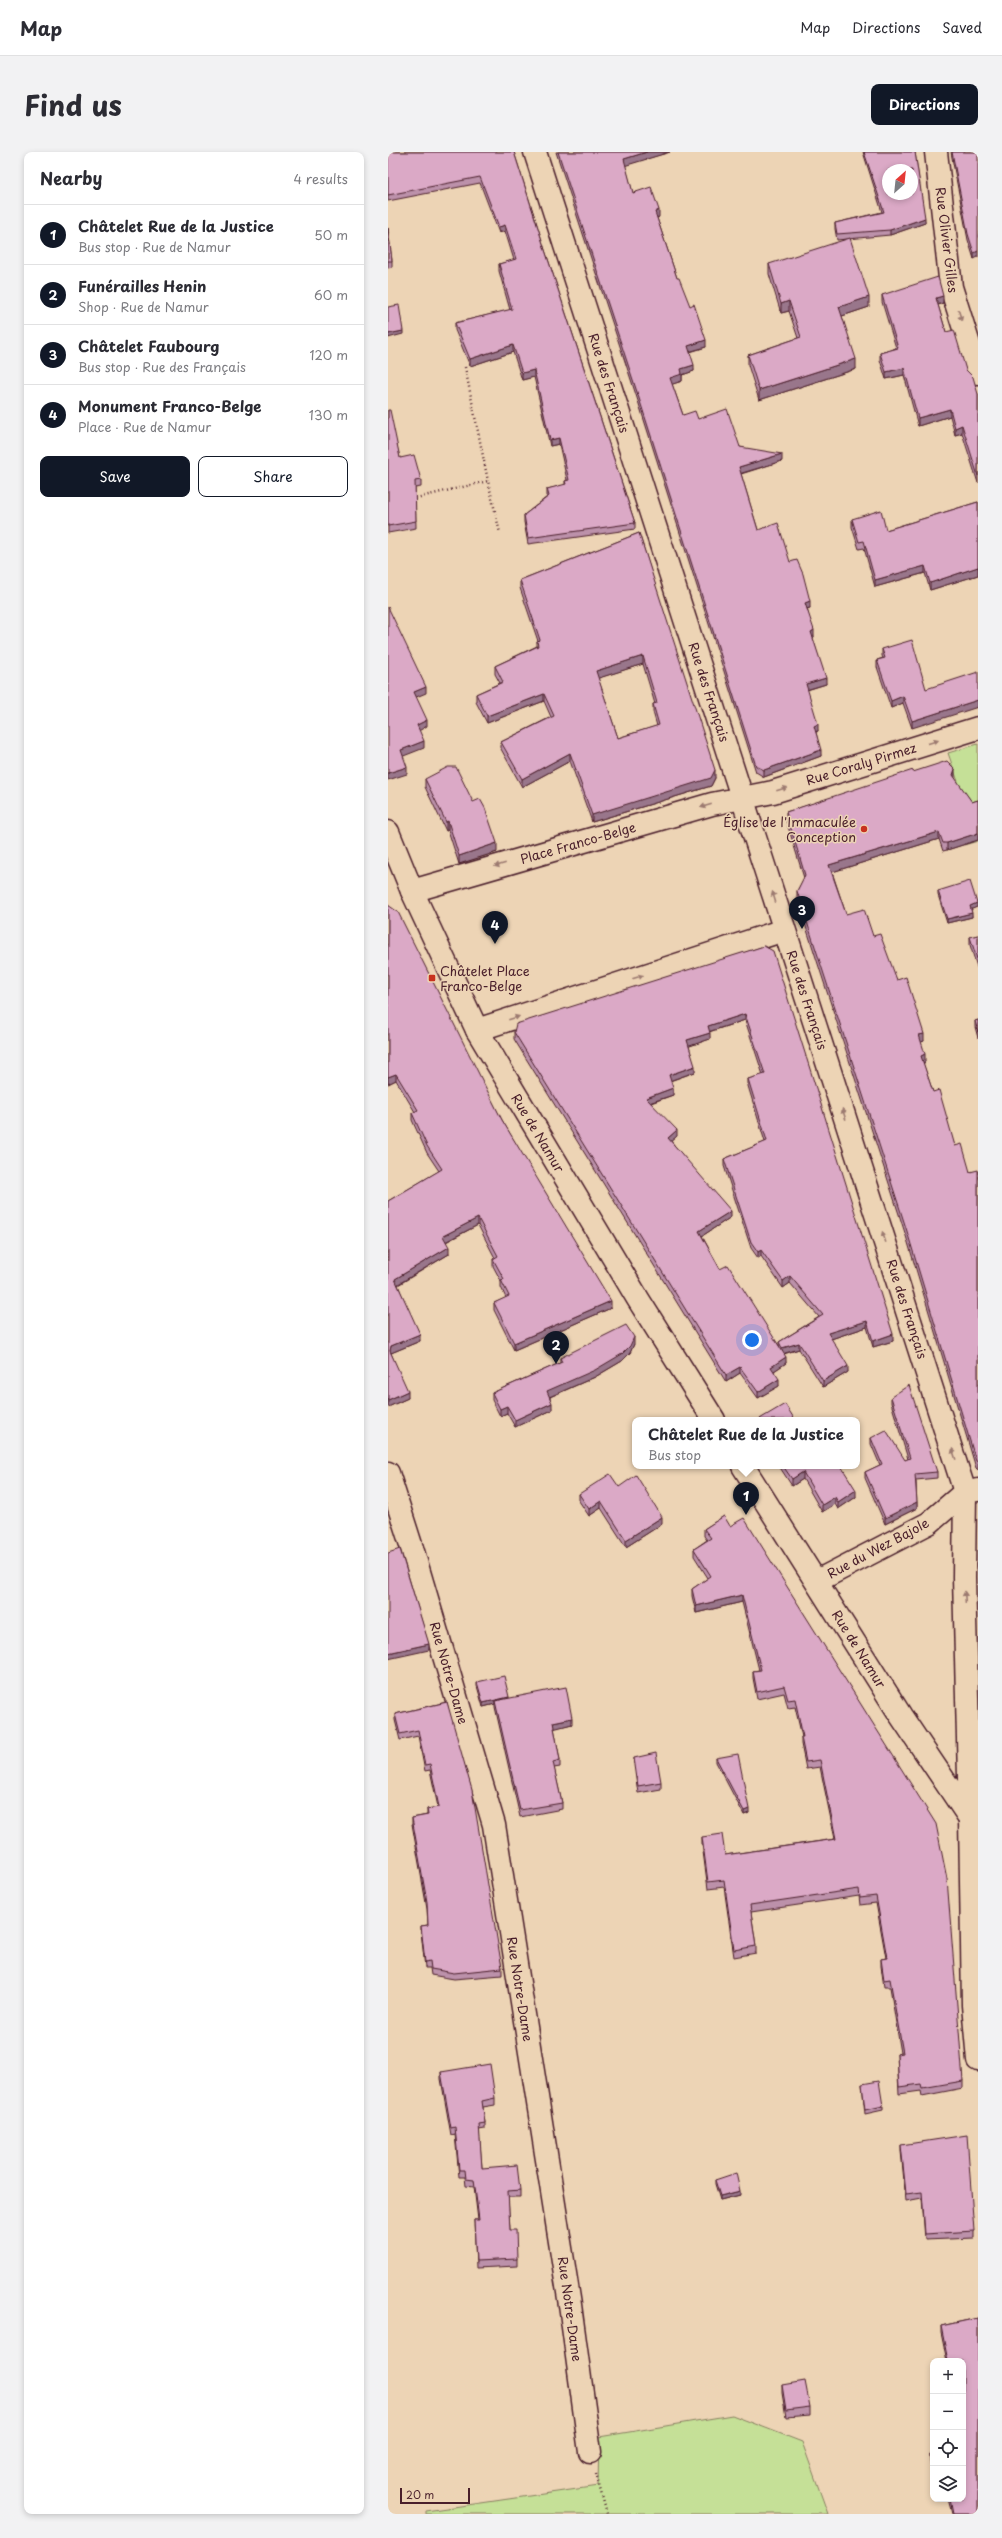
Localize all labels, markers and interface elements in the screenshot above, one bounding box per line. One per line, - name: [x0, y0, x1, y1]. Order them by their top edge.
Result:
- text: Map: [20, 14, 62, 42]
- text: Map: [800, 17, 830, 38]
- text: Directions: [852, 17, 920, 38]
- text: Saved: [942, 17, 982, 38]
- text: Find us: [24, 83, 122, 126]
- button: Directions: [871, 84, 978, 125]
- north arrow: [882, 164, 918, 200]
- text: Nearby: [40, 165, 102, 191]
- text: 4 results: [294, 169, 348, 188]
- street label: Rue Olivier Gilles: [932, 186, 963, 294]
- text: Châtelet Rue de la Justice: [78, 214, 274, 237]
- text: 1: [50, 225, 56, 244]
- text: 50 m: [314, 225, 348, 244]
- text: Bus stop · Rue de Namur: [78, 237, 231, 256]
- text: Funérailles Henin: [78, 274, 206, 297]
- text: 2: [48, 285, 58, 304]
- text: 60 m: [314, 285, 348, 304]
- text: Shop · Rue de Namur: [78, 297, 209, 316]
- one-way arrow: [957, 309, 963, 321]
- street label: Rue des Français: [584, 331, 635, 435]
- text: Châtelet Faubourg: [78, 334, 220, 357]
- text: 3: [49, 345, 57, 364]
- text: 120 m: [309, 345, 348, 364]
- text: Bus stop · Rue des Français: [78, 357, 246, 376]
- text: Monument Franco-Belge: [78, 394, 262, 417]
- text: 4: [49, 405, 57, 424]
- text: 130 m: [309, 405, 348, 424]
- text: Place · Rue de Namur: [78, 417, 211, 436]
- button: Save: [40, 456, 190, 497]
- button: Share: [198, 456, 348, 497]
- street label: Rue des Français: [684, 640, 735, 744]
- street label: Rue Coraly Pirmez: [803, 738, 918, 789]
- one-way arrow: [927, 739, 939, 745]
- one-way arrow: [776, 786, 788, 792]
- one-way arrow: [699, 803, 711, 809]
- place label: Église de l'Immaculée Conception: [723, 812, 856, 846]
- street label: Place Franco-Belge: [518, 817, 638, 868]
- marker: Église de l'Immaculée Conception: [859, 824, 869, 834]
- one-way arrow: [494, 862, 506, 868]
- one-way arrow: [771, 890, 777, 902]
- pin: 3: [789, 896, 815, 929]
- pin: 4: [482, 911, 508, 944]
- street label: Rue des Français: [782, 948, 833, 1052]
- place label: Châtelet Place Franco-Belge: [440, 961, 530, 995]
- marker: Châtelet Place Franco-Belge: [427, 973, 437, 983]
- one-way arrow: [632, 974, 644, 980]
- one-way arrow: [509, 1014, 521, 1020]
- street label: Rue de Namur: [507, 1090, 570, 1177]
- one-way arrow: [841, 1107, 847, 1119]
- one-way arrow: [881, 1231, 887, 1243]
- street label: Rue des Français: [882, 1257, 933, 1361]
- your location: [742, 1330, 762, 1350]
- pin: 2: [543, 1331, 569, 1364]
- popup: [632, 1417, 860, 1469]
- text: Châtelet Rue de la Justice: [648, 1422, 844, 1445]
- text: Bus stop: [648, 1445, 701, 1464]
- one-way arrow: [951, 1448, 957, 1460]
- pin: 1: [733, 1482, 759, 1515]
- street label: Rue du Wez Bajole: [824, 1513, 932, 1582]
- one-way arrow: [961, 1591, 968, 1603]
- street label: Rue de Namur: [828, 1606, 892, 1692]
- street label: Rue Notre-Dame: [426, 1619, 473, 1726]
- street label: Rue Notre-Dame: [503, 1935, 538, 2043]
- street label: Rue Notre-Dame: [554, 2255, 587, 2363]
- map controls: [930, 2358, 966, 2502]
- button: +: [930, 2358, 966, 2394]
- button: −: [930, 2394, 966, 2430]
- button: locate: [930, 2430, 966, 2466]
- button: layers: [930, 2466, 966, 2502]
- scale bar: [400, 2486, 470, 2505]
- text: 20 m: [406, 2486, 434, 2503]

